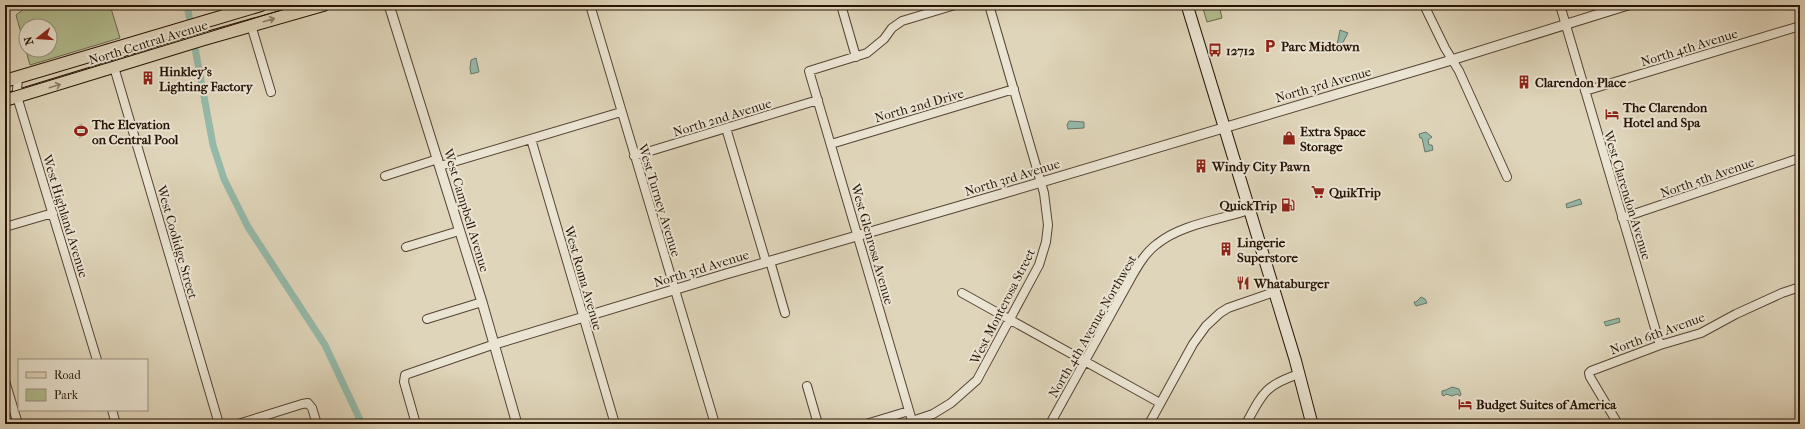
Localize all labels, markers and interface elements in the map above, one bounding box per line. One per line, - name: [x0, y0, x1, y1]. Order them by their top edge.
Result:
- one-way arrow: [262, 16, 275, 23]
- street label: North Central Avenue: [87, 17, 210, 68]
- north arrow: [18, 18, 58, 58]
- street label: North 4th Avenue: [1639, 25, 1740, 69]
- text: N: [21, 34, 36, 47]
- parking icon: Parc Midtown: [1262, 38, 1278, 54]
- place label: Parc Midtown: [1281, 39, 1360, 54]
- bus stop icon: 12712: [1207, 42, 1223, 58]
- place label: 12712: [1226, 43, 1255, 58]
- street label: North 3rd Avenue: [1273, 63, 1373, 105]
- place label: Hinkley's Lighting Factory: [159, 64, 254, 95]
- building icon: Hinkley's Lighting Factory: [140, 70, 156, 86]
- building icon: Clarendon Place: [1516, 74, 1532, 90]
- place label: Clarendon Place: [1535, 75, 1627, 90]
- one-way arrow: [48, 82, 61, 89]
- street label: North 2nd Drive: [873, 85, 966, 125]
- street label: North 2nd Avenue: [671, 95, 774, 140]
- place label: The Clarendon Hotel and Spa: [1622, 100, 1708, 131]
- hotel icon: The Clarendon Hotel and Spa: [1604, 106, 1620, 122]
- place label: The Elevation on Central Pool: [91, 117, 179, 147]
- sports icon: The Elevation on Central Pool: [73, 123, 89, 139]
- place label: Extra Space Storage: [1300, 124, 1366, 155]
- street label: West Clarendon Avenue: [1600, 128, 1654, 262]
- shop icon: Extra Space Storage: [1281, 130, 1297, 146]
- street label: West Turney Avenue: [635, 141, 684, 259]
- street label: West Campbell Avenue: [440, 146, 493, 274]
- street label: West Highland Avenue: [39, 152, 92, 280]
- street label: North 5th Avenue: [1658, 154, 1757, 201]
- street label: North 3rd Avenue: [963, 156, 1062, 199]
- building icon: Windy City Pawn: [1193, 158, 1209, 174]
- place label: Windy City Pawn: [1211, 159, 1311, 175]
- street label: West Glenrosa Avenue: [848, 181, 897, 307]
- street label: West Coolidge Street: [154, 183, 201, 301]
- supermarket icon: QuikTrip: [1310, 184, 1326, 200]
- place label: QuikTrip: [1329, 185, 1381, 201]
- fuel station icon: QuickTrip: [1280, 197, 1296, 213]
- place label: QuickTrip: [1220, 198, 1277, 214]
- street label: West Roma Avenue: [561, 223, 606, 333]
- place label: Lingerie Superstore: [1237, 235, 1298, 266]
- building icon: Lingerie Superstore: [1218, 241, 1234, 257]
- street label: West Monterosa Street: [966, 246, 1038, 367]
- street label: North 3rd Avenue: [652, 247, 751, 290]
- street label: North 4th Avenue Northwest: [1045, 252, 1140, 400]
- restaurant icon: Whataburger: [1235, 275, 1251, 291]
- place label: Whataburger: [1253, 276, 1330, 292]
- street label: North 6th Avenue: [1608, 309, 1707, 358]
- legend: [18, 359, 148, 411]
- text: Road: [54, 368, 81, 382]
- text: Park: [54, 388, 79, 402]
- hotel icon: Budget Suites of America: [1457, 396, 1473, 412]
- place label: Budget Suites of America: [1476, 397, 1617, 413]

